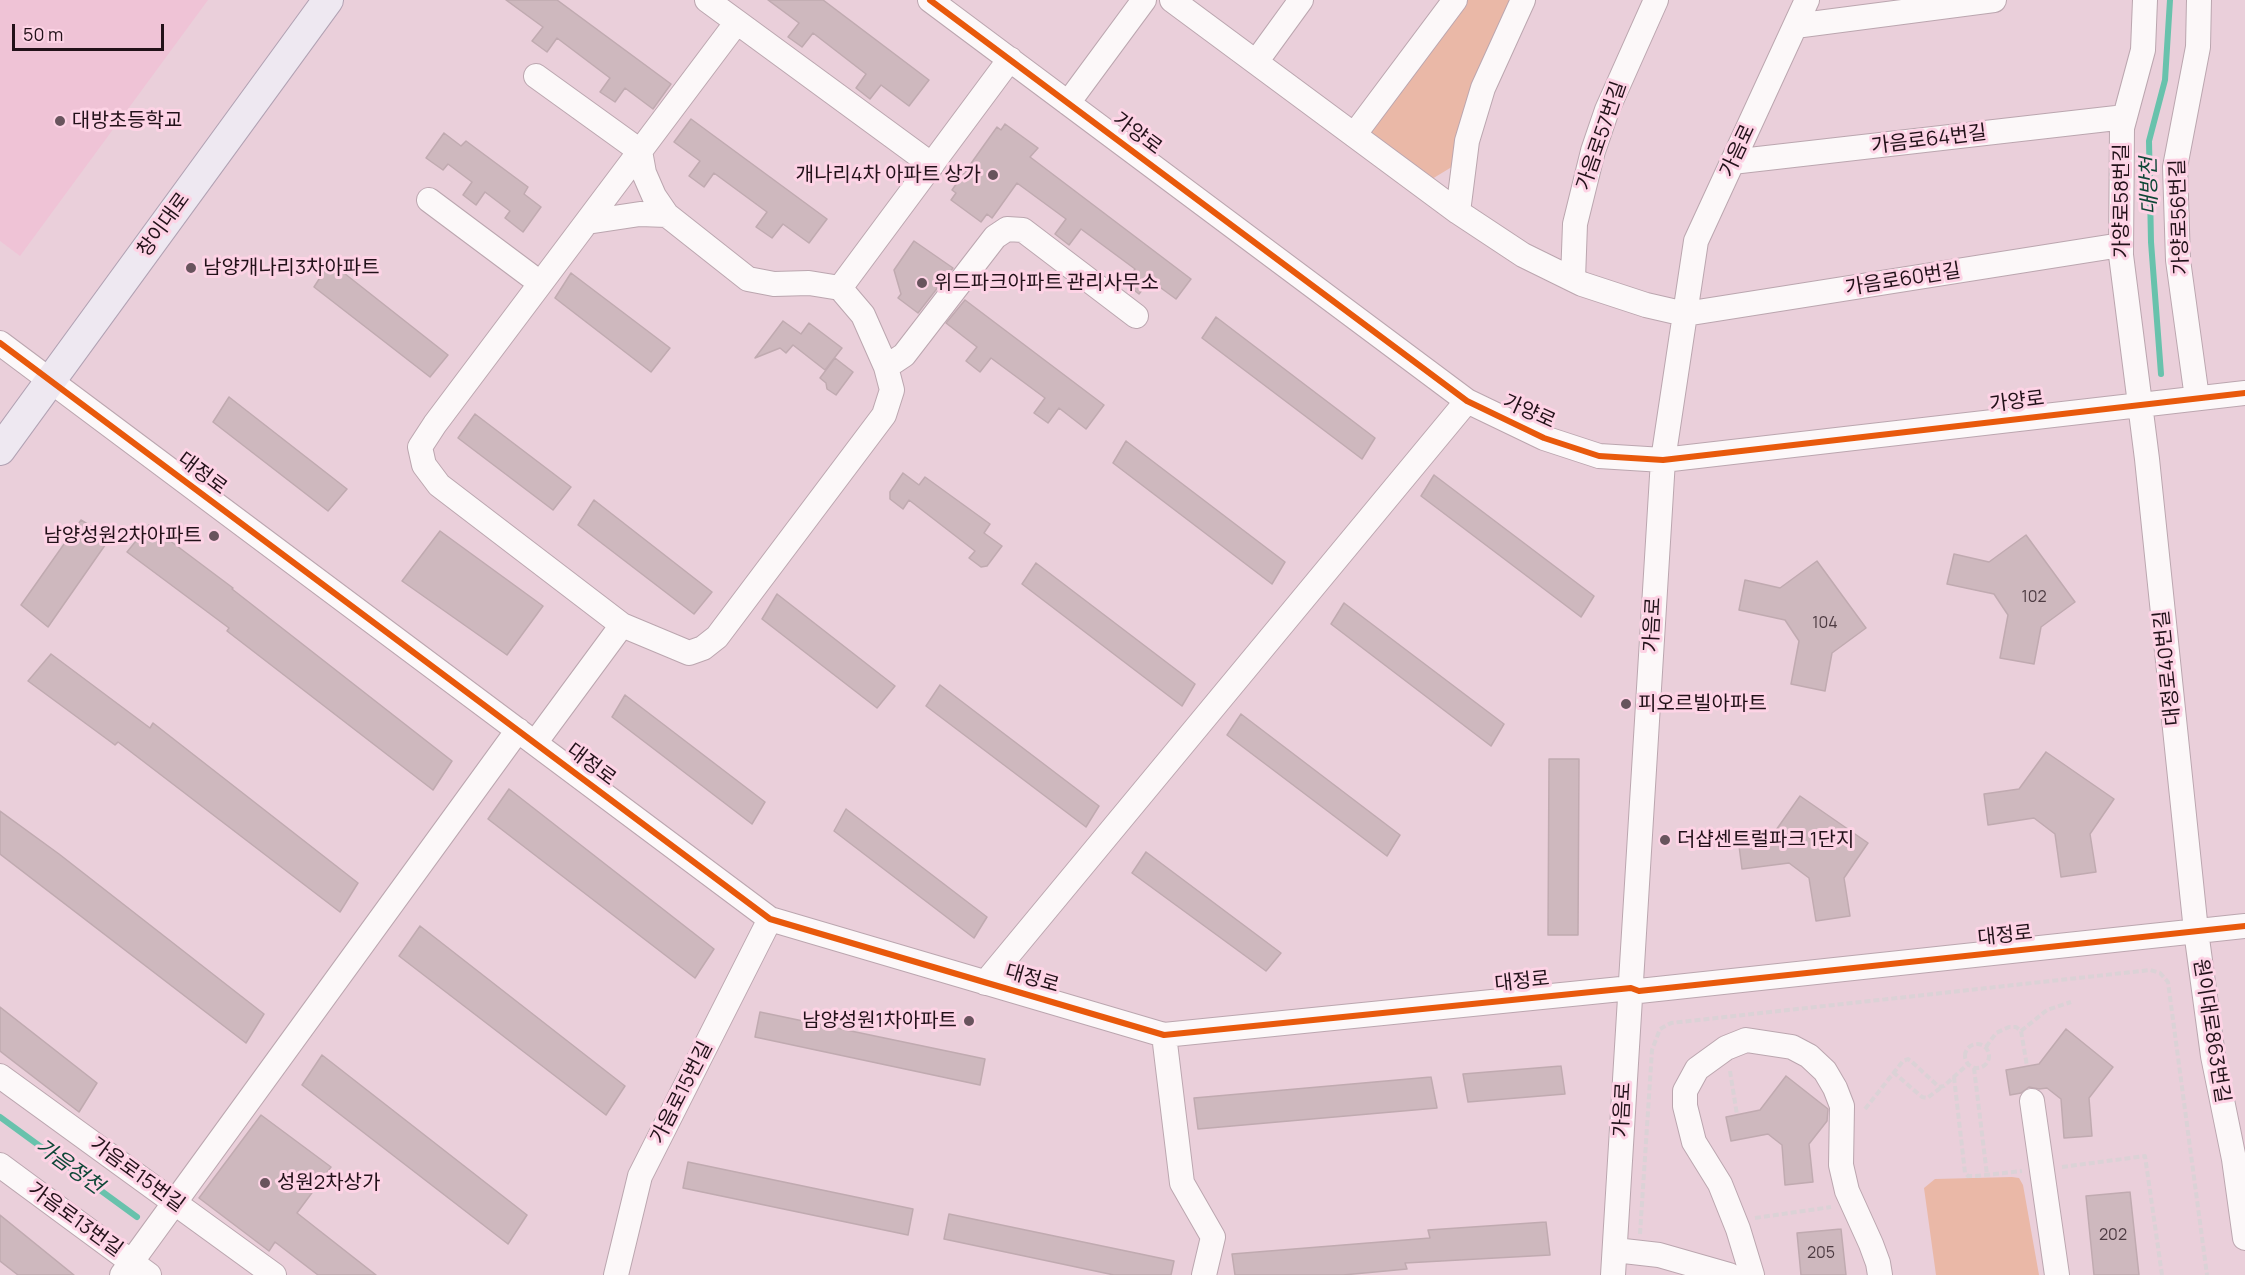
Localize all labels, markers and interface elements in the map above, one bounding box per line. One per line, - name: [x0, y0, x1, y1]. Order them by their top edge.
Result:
- scale bar: [15, 12, 166, 50]
- text: 50 m: [23, 22, 63, 46]
- street label: 가음로57번길: [1572, 78, 1632, 194]
- street label: 가양로: [1108, 108, 1166, 160]
- place label: 대방초등학교: [72, 109, 182, 133]
- marker: 대방초등학교: [53, 114, 67, 128]
- street label: 가음로: [1715, 121, 1761, 181]
- street label: 가음로64번길: [1870, 121, 1988, 159]
- street label: 가양로58번길: [2110, 143, 2134, 259]
- water label: 대방천: [2137, 157, 2163, 215]
- street label: 가양로56번길: [2166, 159, 2194, 275]
- place label: 개나리4차 아파트 상가: [796, 163, 981, 187]
- marker: 개나리4차 아파트 상가: [986, 168, 1000, 182]
- street label: 창이대로: [133, 188, 195, 262]
- place label: 남양개나리3차아파트: [203, 256, 380, 280]
- street label: 가음로60번길: [1844, 259, 1962, 301]
- marker: 남양개나리3차아파트: [184, 261, 198, 275]
- place label: 위드파크아파트 관리사무소: [934, 271, 1159, 295]
- marker: 위드파크아파트 관리사무소: [915, 276, 929, 290]
- street label: 가양로: [1988, 387, 2046, 417]
- street label: 가양로: [1499, 390, 1559, 434]
- street label: 대정로: [173, 448, 231, 500]
- place label: 남양성원2차아파트: [43, 524, 202, 548]
- marker: 남양성원2차아파트: [207, 529, 221, 543]
- house number: 102: [2021, 588, 2047, 608]
- street label: 가음로: [1640, 597, 1666, 653]
- street label: 대정로40번길: [2150, 609, 2186, 727]
- house number: 104: [1812, 614, 1838, 634]
- place label: 피오르빌아파트: [1638, 692, 1767, 716]
- marker: 피오르빌아파트: [1619, 697, 1633, 711]
- street label: 대정로: [562, 739, 620, 791]
- place label: 더샵센트럴파크 1단지: [1677, 828, 1854, 852]
- marker: 더샵센트럴파크 1단지: [1658, 833, 1672, 847]
- street label: 대정로: [1976, 921, 2034, 951]
- street label: 원이대로863번길: [2188, 957, 2234, 1105]
- street label: 대정로: [1002, 960, 1062, 998]
- street label: 대정로: [1493, 967, 1551, 997]
- place label: 남양성원1차아파트: [802, 1009, 957, 1033]
- marker: 남양성원1차아파트: [962, 1014, 976, 1028]
- street label: 가음로15번길: [646, 1038, 718, 1148]
- street label: 가음로: [1610, 1082, 1636, 1138]
- street label: 가음로15번길: [85, 1133, 189, 1217]
- water label: 가음정천: [30, 1134, 108, 1200]
- place label: 성원2차상가: [277, 1171, 380, 1195]
- marker: 성원2차상가: [258, 1176, 272, 1190]
- street label: 가음로13번길: [23, 1178, 127, 1262]
- house number: 202: [2099, 1226, 2127, 1246]
- house number: 205: [1807, 1244, 1835, 1264]

